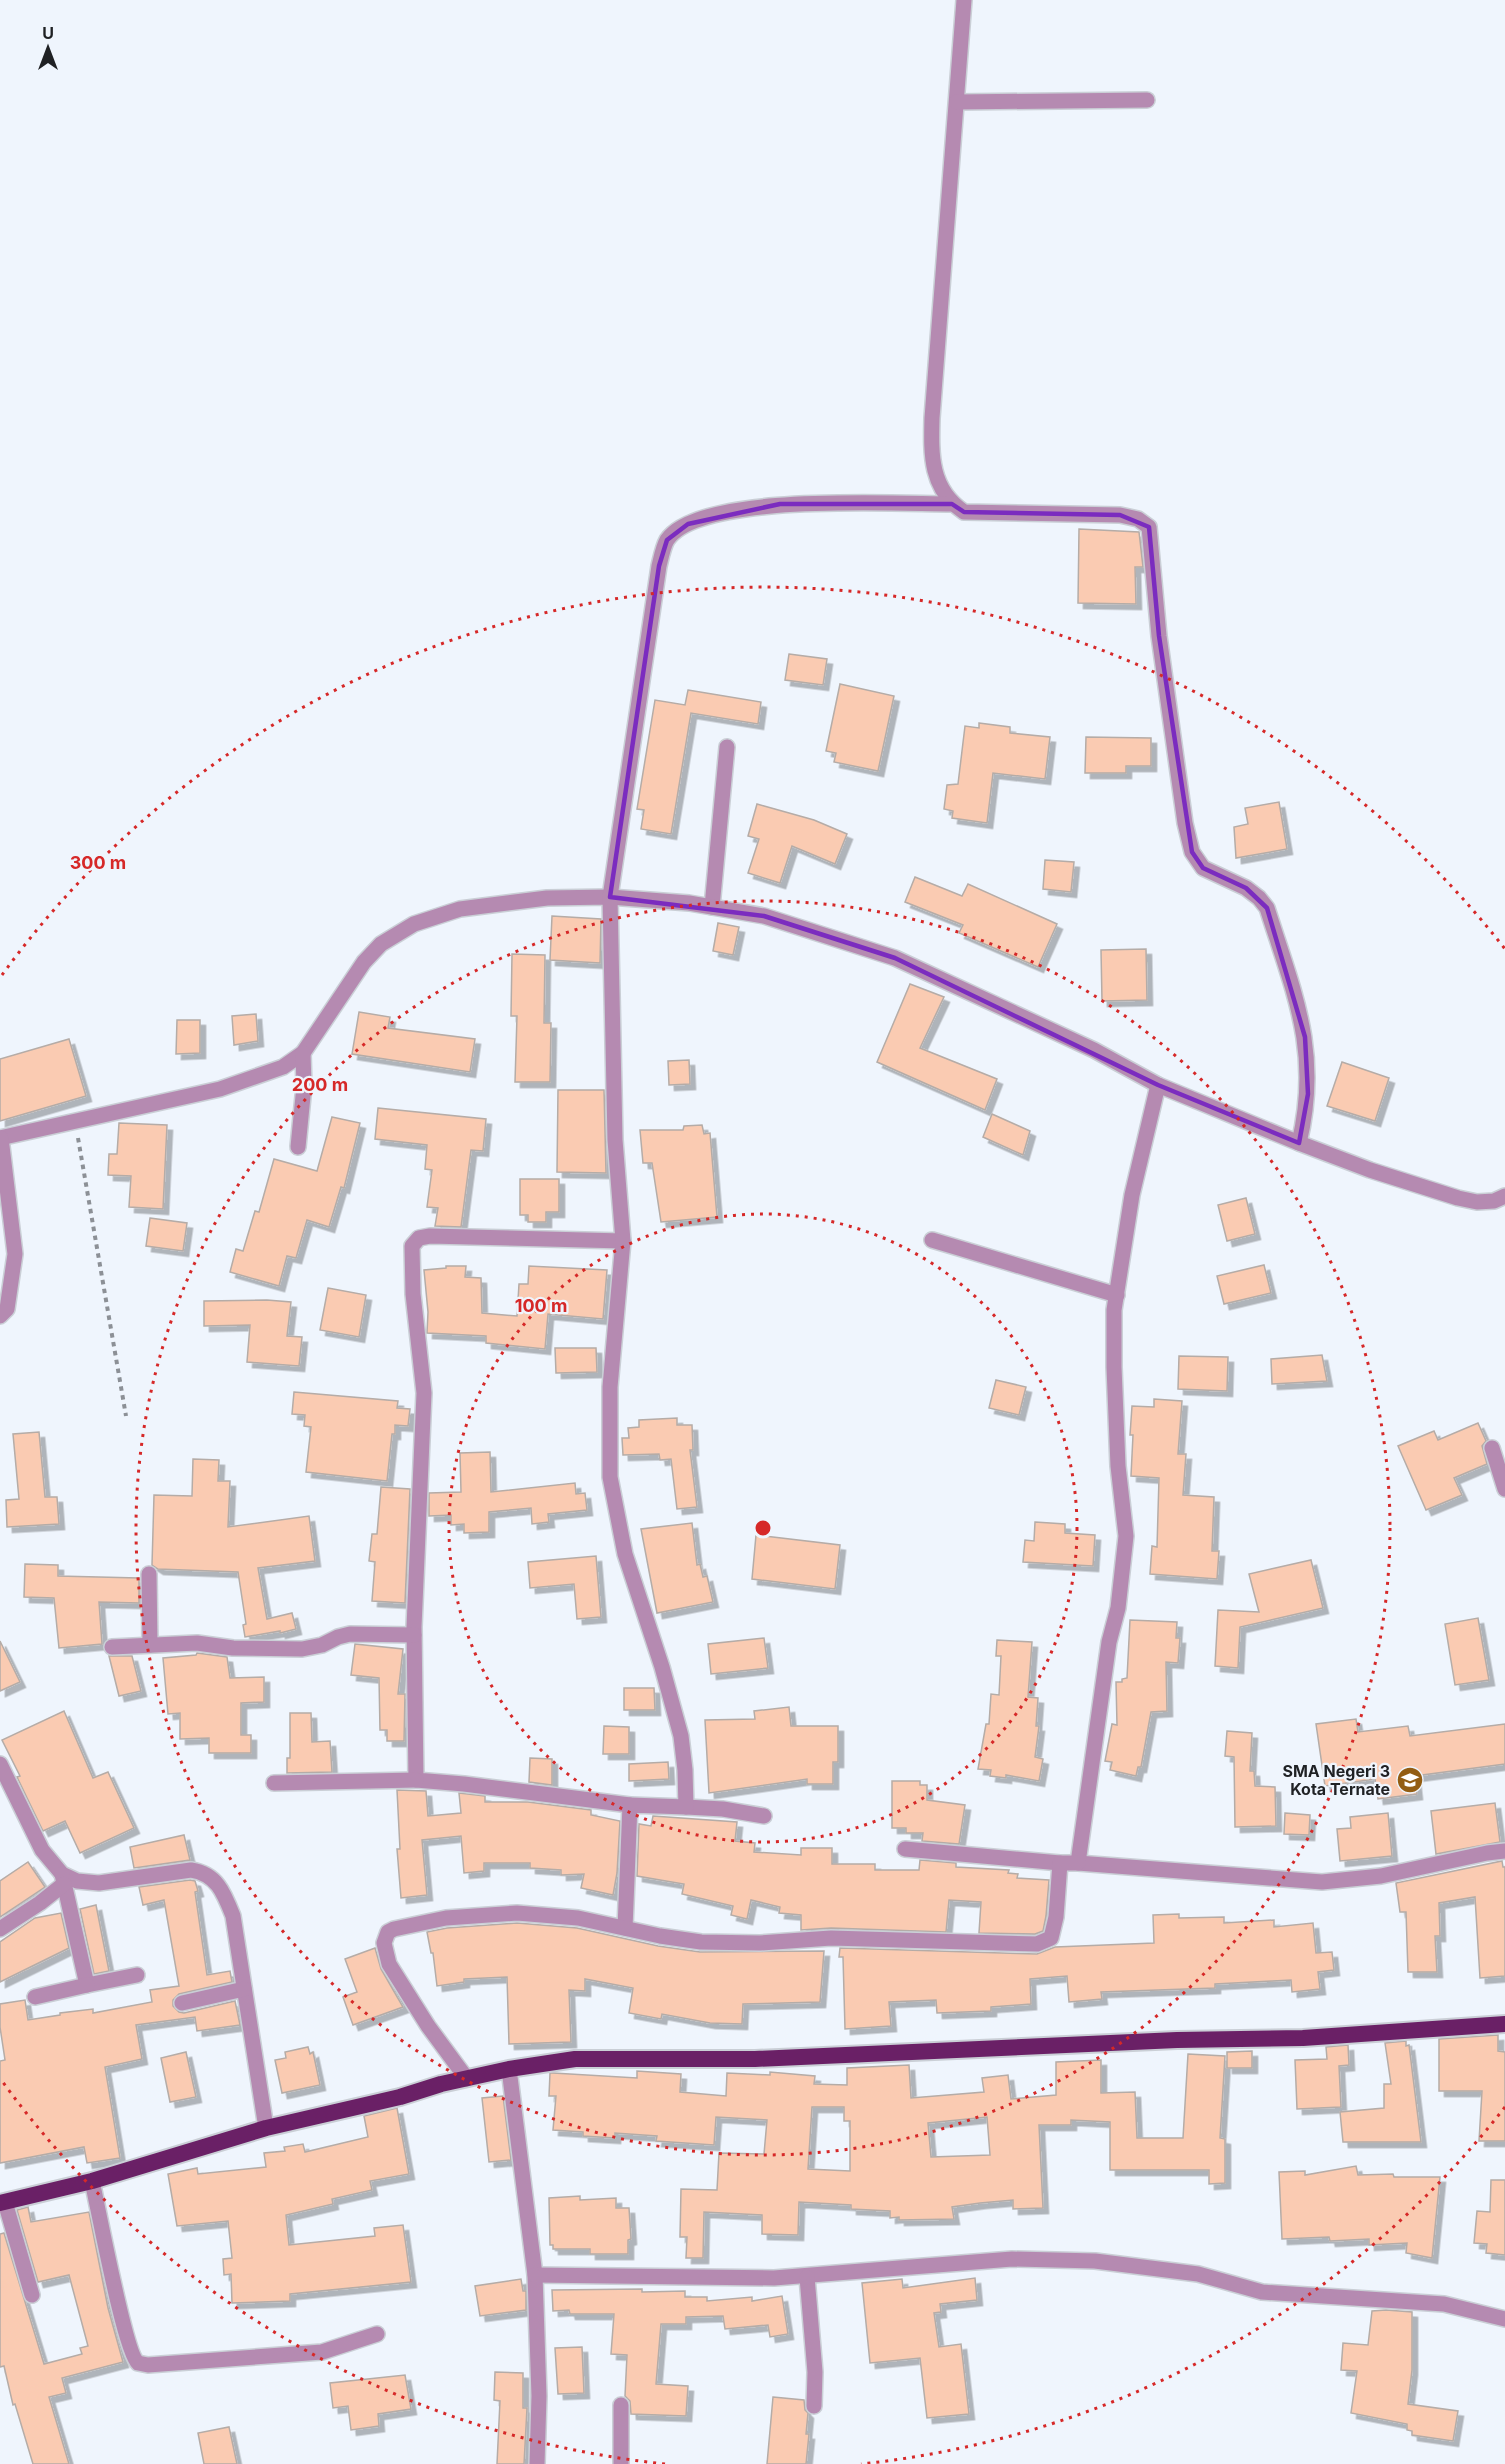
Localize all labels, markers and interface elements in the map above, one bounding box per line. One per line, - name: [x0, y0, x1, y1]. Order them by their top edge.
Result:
- north arrow: [18, 18, 78, 78]
- text: U: [42, 23, 54, 43]
- text: 300 m: [70, 852, 126, 873]
- text: 200 m: [292, 1074, 348, 1095]
- text: 100 m: [515, 1295, 567, 1316]
- centre of rings: [753, 1518, 773, 1538]
- place label: SMA Negeri 3 Kota Ternate: [1282, 1761, 1390, 1799]
- school or university icon: SMA Negeri 3 Kota Ternate: [1395, 1765, 1425, 1795]

